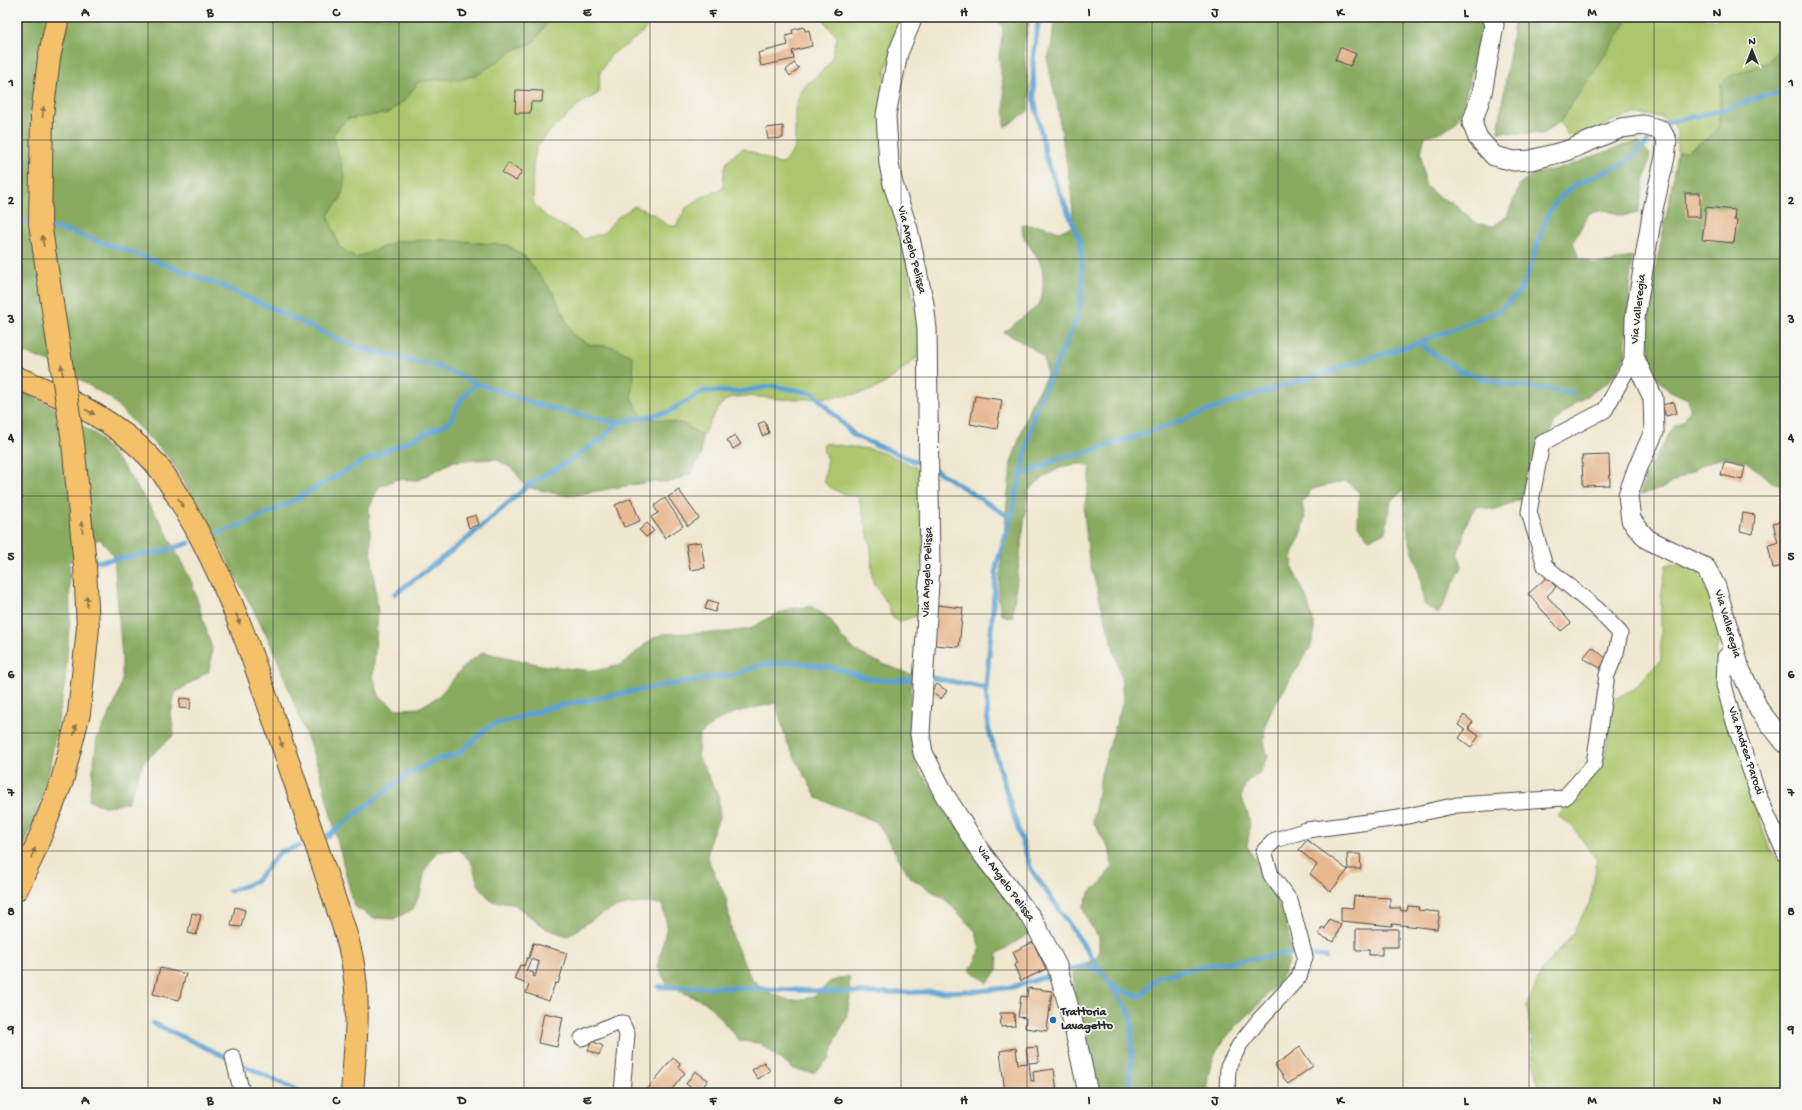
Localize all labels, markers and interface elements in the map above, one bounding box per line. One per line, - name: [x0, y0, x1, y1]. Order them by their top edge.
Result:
- text: A: [80, 6, 90, 21]
- text: B: [206, 6, 215, 21]
- text: C: [331, 6, 341, 21]
- text: D: [457, 6, 467, 21]
- text: E: [583, 6, 592, 21]
- text: F: [709, 6, 718, 21]
- text: G: [834, 6, 843, 21]
- text: H: [960, 6, 968, 21]
- text: I: [1087, 6, 1091, 21]
- text: J: [1211, 6, 1220, 21]
- text: K: [1335, 6, 1345, 21]
- text: L: [1464, 6, 1470, 21]
- text: M: [1587, 6, 1597, 21]
- text: N: [1713, 6, 1722, 21]
- north arrow: [1732, 30, 1772, 70]
- text: N: [1748, 36, 1756, 48]
- text: 1: [7, 76, 14, 91]
- text: 1: [1787, 76, 1794, 91]
- one-way arrow: [39, 106, 46, 118]
- text: 2: [8, 194, 15, 209]
- text: 2: [1788, 194, 1795, 209]
- street label: Via Angelo Pelissa: [893, 204, 929, 296]
- one-way arrow: [40, 235, 46, 247]
- street label: Via Valleregia: [1628, 273, 1650, 346]
- text: 3: [7, 313, 15, 328]
- text: 3: [1787, 313, 1795, 328]
- one-way arrow: [59, 364, 65, 376]
- one-way arrow: [84, 409, 96, 415]
- text: 4: [7, 431, 15, 446]
- text: 4: [1787, 431, 1795, 446]
- one-way arrow: [177, 497, 184, 509]
- one-way arrow: [78, 521, 85, 533]
- street label: Via Angelo Pelissa: [919, 527, 937, 618]
- text: 5: [8, 550, 15, 565]
- text: 5: [1788, 550, 1795, 565]
- street label: Via Valleregia: [1710, 587, 1743, 660]
- one-way arrow: [84, 595, 91, 607]
- one-way arrow: [235, 614, 241, 626]
- text: 6: [8, 668, 15, 683]
- text: 6: [1788, 668, 1795, 683]
- street label: Via Andrea Parodi: [1724, 704, 1766, 797]
- one-way arrow: [72, 724, 78, 736]
- one-way arrow: [278, 736, 284, 748]
- text: 7: [7, 786, 16, 801]
- text: 7: [1787, 786, 1796, 801]
- street label: Via Angelo Pelissa: [972, 843, 1037, 925]
- one-way arrow: [31, 847, 37, 859]
- text: 8: [7, 905, 15, 920]
- text: 8: [1787, 905, 1795, 920]
- place label: Trattoria Lavagetto: [1060, 1006, 1114, 1034]
- marker: Trattoria Lavagetto: [1048, 1015, 1058, 1025]
- text: 9: [7, 1023, 15, 1038]
- text: 9: [1787, 1023, 1795, 1038]
- text: A: [80, 1094, 90, 1109]
- text: B: [206, 1094, 215, 1109]
- text: C: [331, 1094, 341, 1109]
- text: D: [457, 1094, 467, 1109]
- text: E: [583, 1094, 592, 1109]
- text: F: [709, 1094, 718, 1109]
- text: G: [834, 1094, 843, 1109]
- text: H: [960, 1094, 968, 1109]
- text: I: [1087, 1094, 1091, 1109]
- text: J: [1211, 1094, 1220, 1109]
- text: K: [1335, 1094, 1345, 1109]
- text: L: [1464, 1094, 1470, 1109]
- text: M: [1587, 1094, 1597, 1109]
- text: N: [1713, 1094, 1722, 1109]

